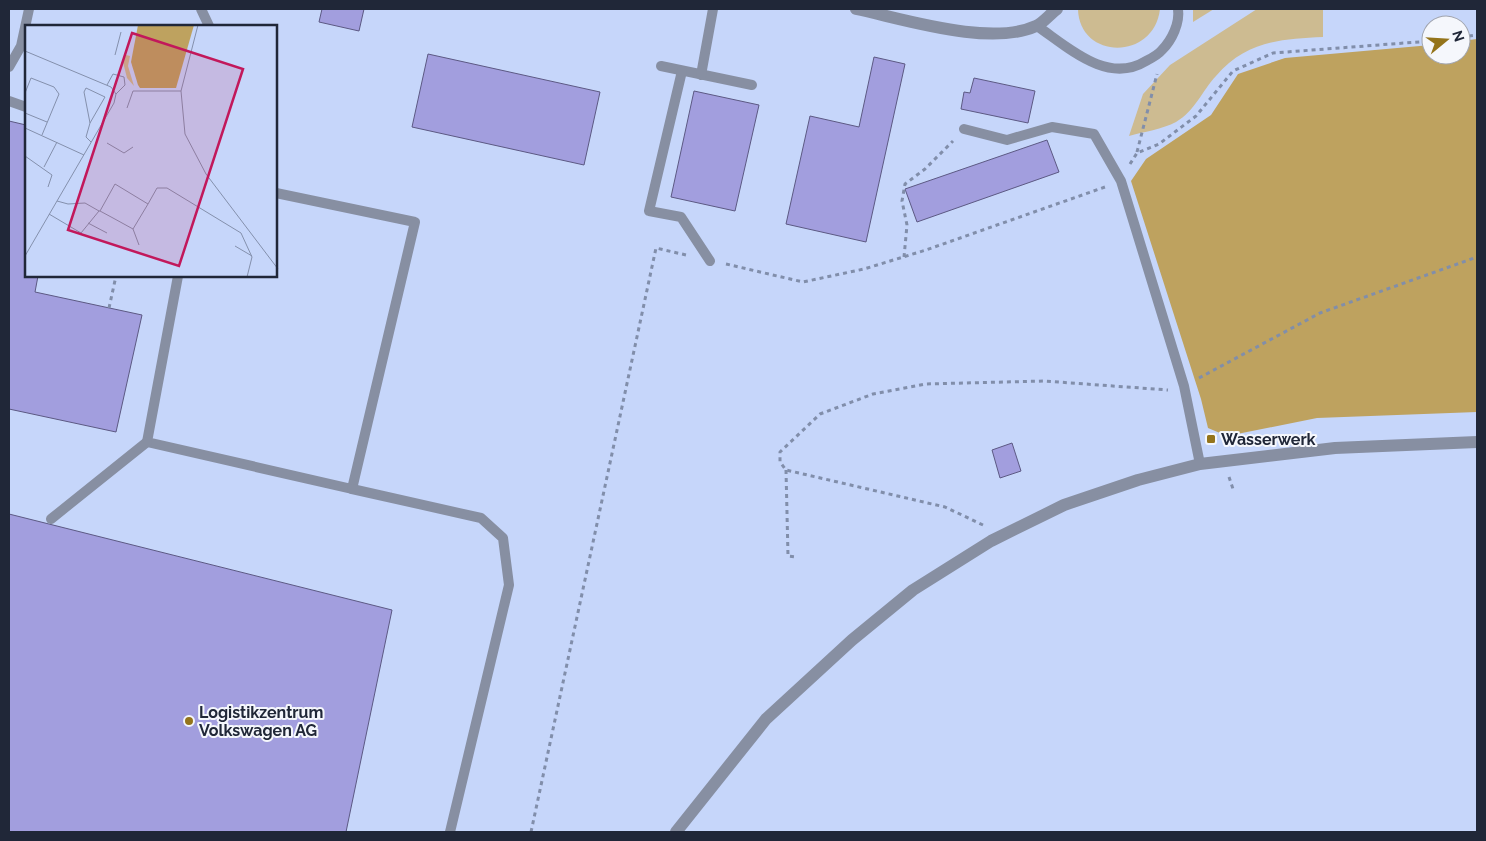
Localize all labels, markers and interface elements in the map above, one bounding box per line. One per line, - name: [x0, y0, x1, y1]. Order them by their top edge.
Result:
- north arrow: [1421, 15, 1471, 65]
- inset map: [25, 25, 278, 278]
- text: N: [1449, 28, 1468, 44]
- place label: Wasserwerk: [1221, 430, 1316, 449]
- marker: Wasserwerk: [1205, 433, 1217, 445]
- place label: Logistikzentrum Volkswagen AG: [199, 703, 323, 740]
- marker: Logistikzentrum Volkswagen AG: [183, 715, 195, 727]

